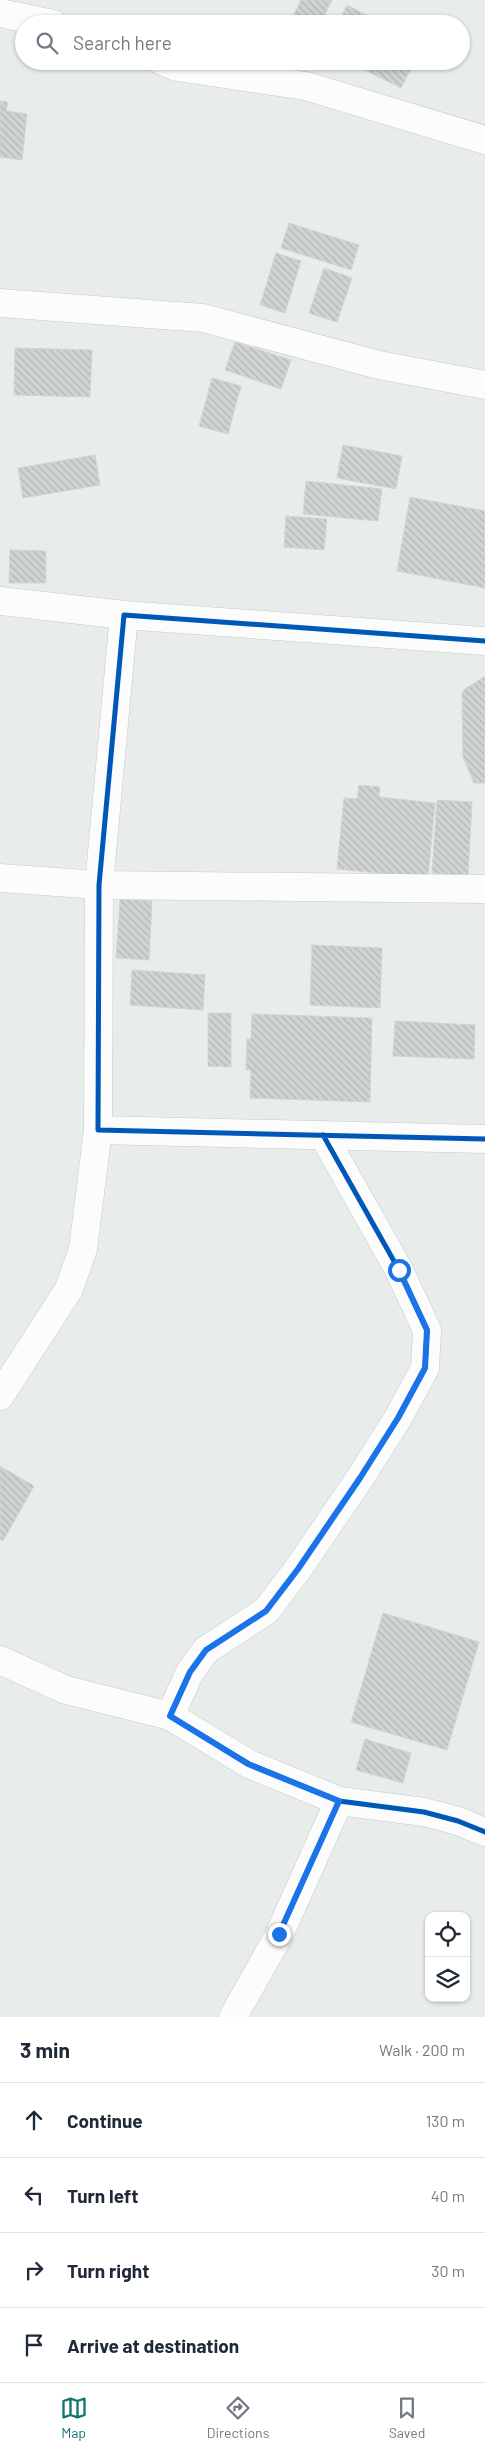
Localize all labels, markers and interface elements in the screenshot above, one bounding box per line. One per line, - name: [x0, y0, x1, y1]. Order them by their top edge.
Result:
- search box: [15, 15, 470, 70]
- icon: search: [33, 29, 61, 57]
- text: Search here: [73, 31, 172, 54]
- route start: [388, 1259, 411, 1282]
- map controls: [425, 1912, 470, 2002]
- button: locate: [425, 1912, 470, 1957]
- route end: [268, 1923, 291, 1946]
- button: layers: [425, 1957, 470, 2002]
- text: 3 min: [20, 2037, 70, 2062]
- text: Walk · 200 m: [379, 2040, 465, 2059]
- icon: ahead: [20, 2106, 48, 2134]
- text: Continue: [67, 2109, 143, 2132]
- text: 130 m: [426, 2111, 465, 2130]
- icon: left: [20, 2181, 48, 2209]
- text: Turn left: [67, 2184, 138, 2207]
- text: 40 m: [431, 2186, 465, 2205]
- icon: right: [20, 2256, 48, 2284]
- text: Turn right: [67, 2259, 149, 2282]
- text: 30 m: [431, 2261, 465, 2280]
- icon: arrive: [20, 2331, 48, 2359]
- text: Arrive at destination: [67, 2334, 239, 2357]
- tab: Map: [60, 2394, 88, 2441]
- tab: Directions: [207, 2394, 269, 2441]
- tab: Saved: [389, 2394, 425, 2441]

